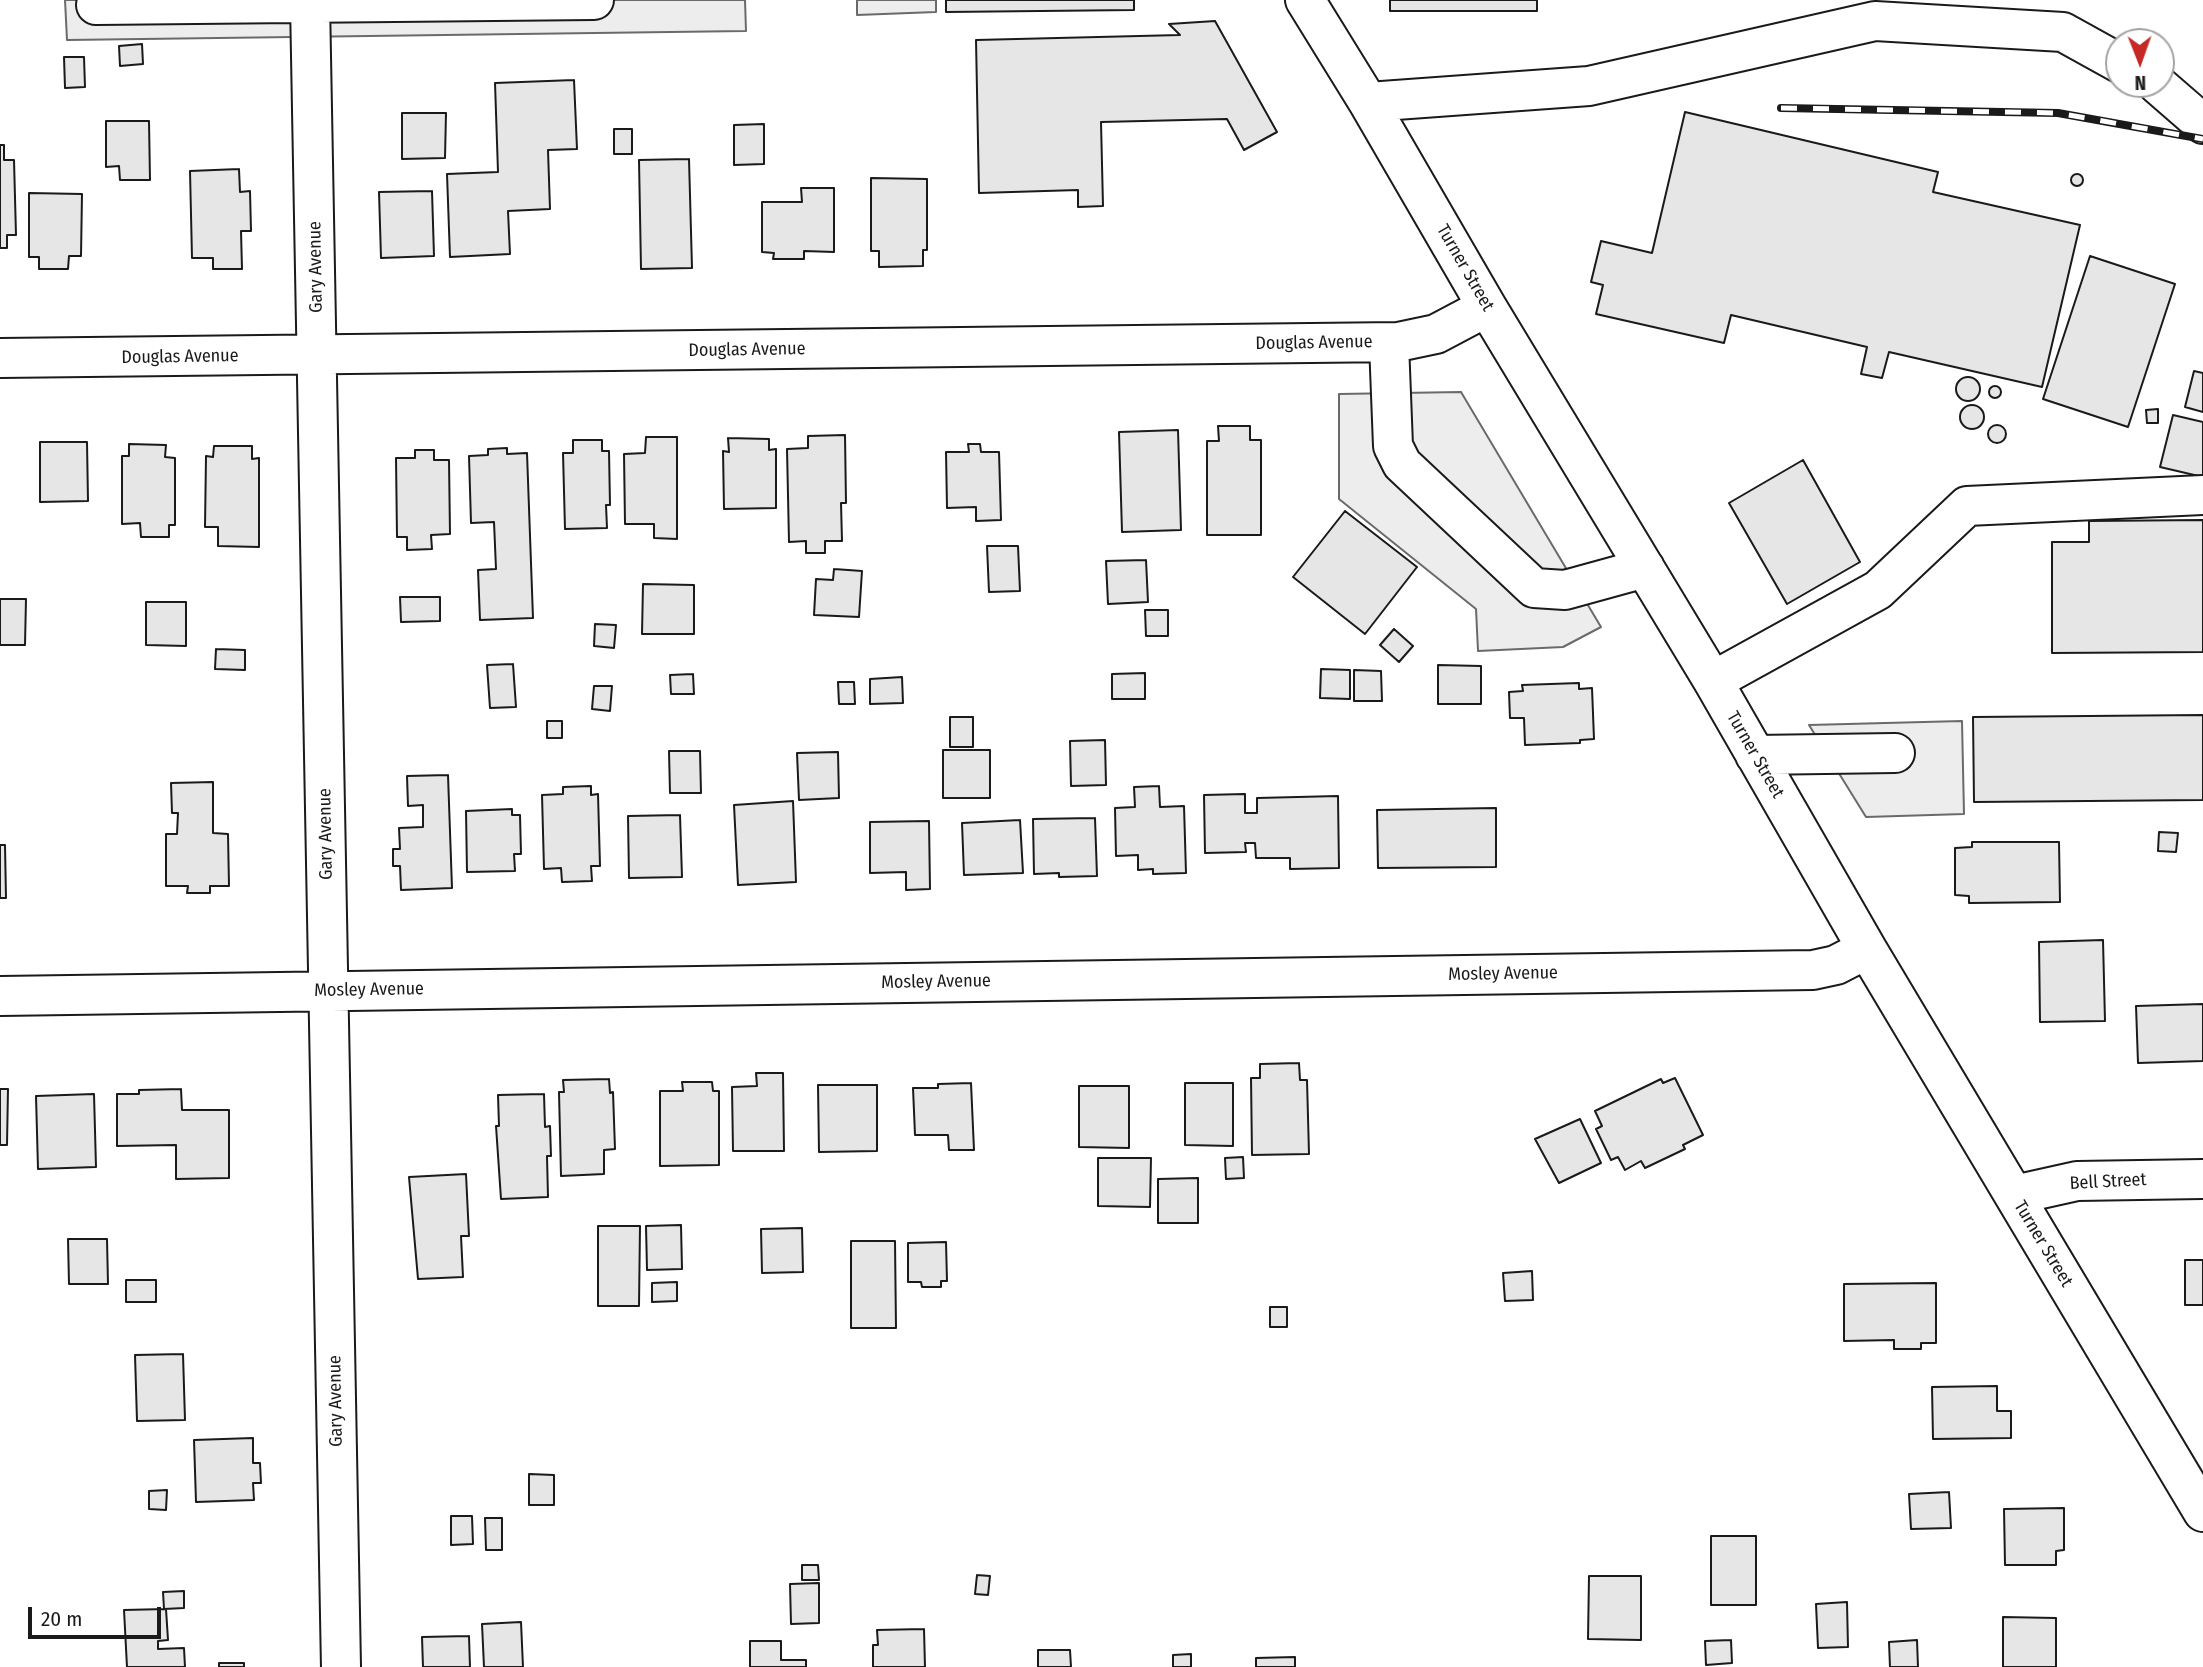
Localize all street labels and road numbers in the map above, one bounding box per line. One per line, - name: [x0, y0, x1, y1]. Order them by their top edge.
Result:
- street label: Gary Avenue: [304, 221, 328, 313]
- street label: Turner Street: [1432, 221, 1498, 315]
- street label: Douglas Avenue: [1255, 331, 1373, 355]
- street label: Douglas Avenue: [688, 338, 806, 362]
- street label: Douglas Avenue: [121, 345, 239, 369]
- street label: Turner Street: [1722, 708, 1788, 802]
- street label: Gary Avenue: [314, 788, 338, 880]
- street label: Mosley Avenue: [1448, 962, 1558, 986]
- street label: Mosley Avenue: [881, 970, 991, 994]
- street label: Mosley Avenue: [314, 978, 424, 1002]
- street label: Bell Street: [2069, 1169, 2147, 1195]
- street label: Turner Street: [2009, 1197, 2077, 1291]
- street label: Gary Avenue: [324, 1355, 348, 1447]

